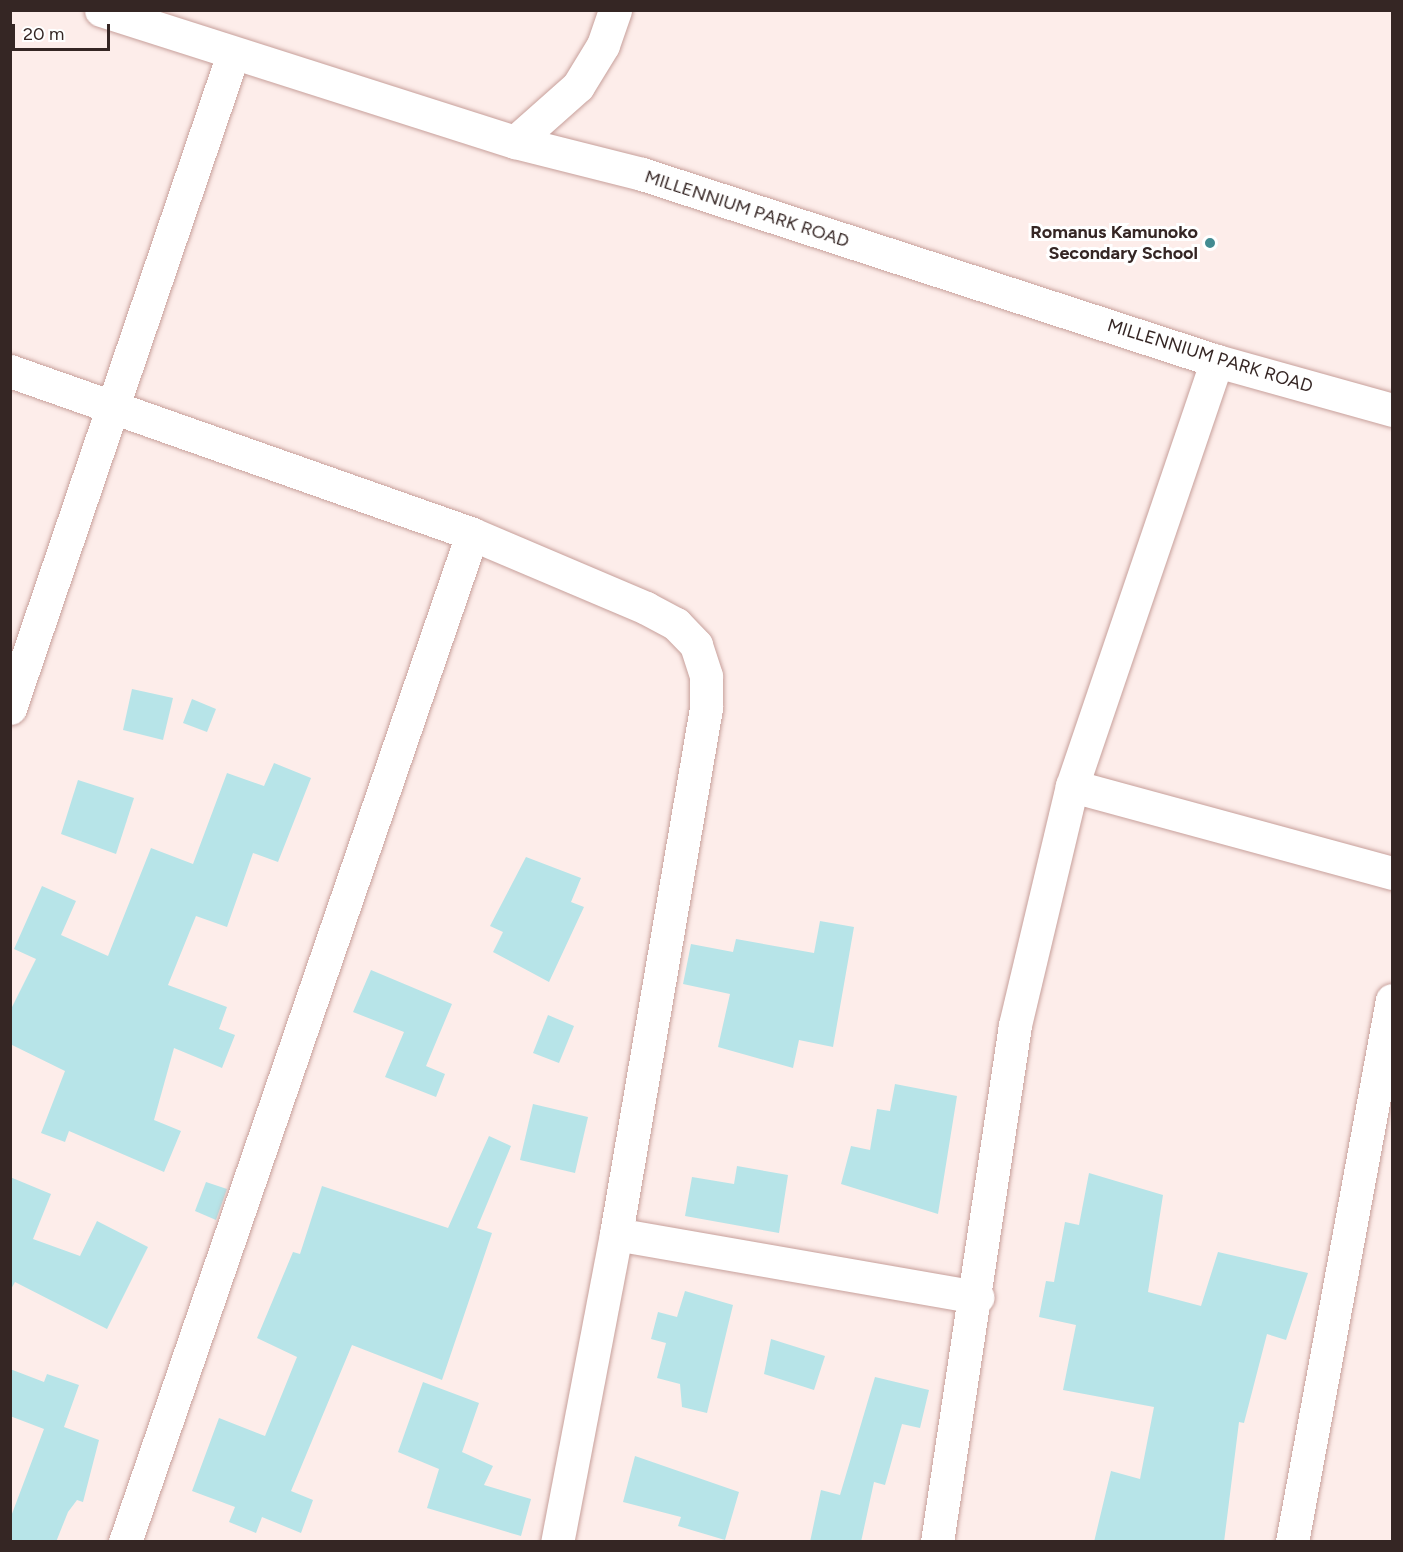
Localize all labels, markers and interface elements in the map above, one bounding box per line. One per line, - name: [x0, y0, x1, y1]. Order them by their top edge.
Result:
- scale bar: [15, 12, 112, 50]
- text: 20 m: [23, 23, 64, 45]
- street label: MILLENNIUM PARK ROAD: [642, 166, 852, 252]
- place label: Romanus Kamunoko Secondary School: [1030, 222, 1198, 264]
- marker: Romanus Kamunoko Secondary School: [1203, 236, 1217, 250]
- street label: MILLENNIUM PARK ROAD: [1105, 314, 1315, 398]

